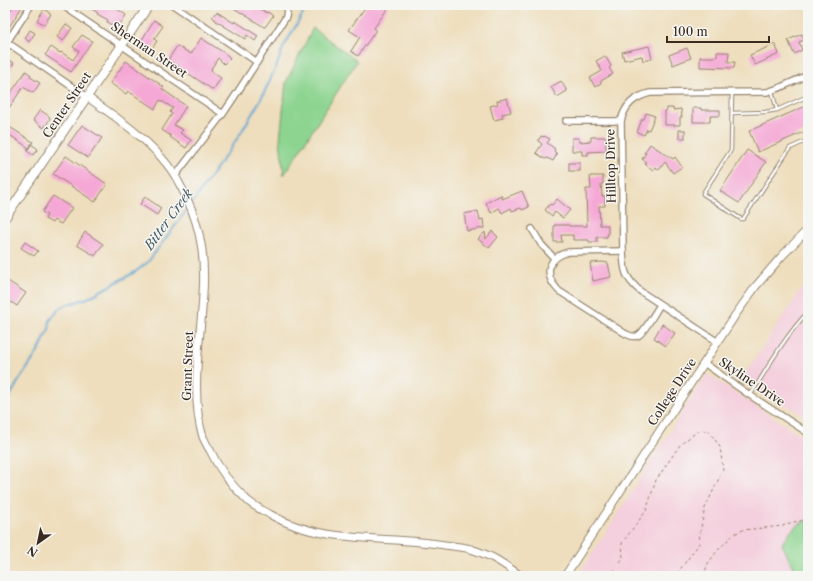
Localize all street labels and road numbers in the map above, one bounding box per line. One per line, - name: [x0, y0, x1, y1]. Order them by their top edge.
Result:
- street label: Sherman Street: [108, 19, 191, 81]
- street label: Center Street: [39, 68, 95, 141]
- street label: Hilltop Drive: [602, 128, 619, 203]
- street label: Grant Street: [179, 330, 196, 401]
- street label: Skyline Drive: [716, 354, 788, 409]
- street label: College Drive: [644, 355, 699, 428]

